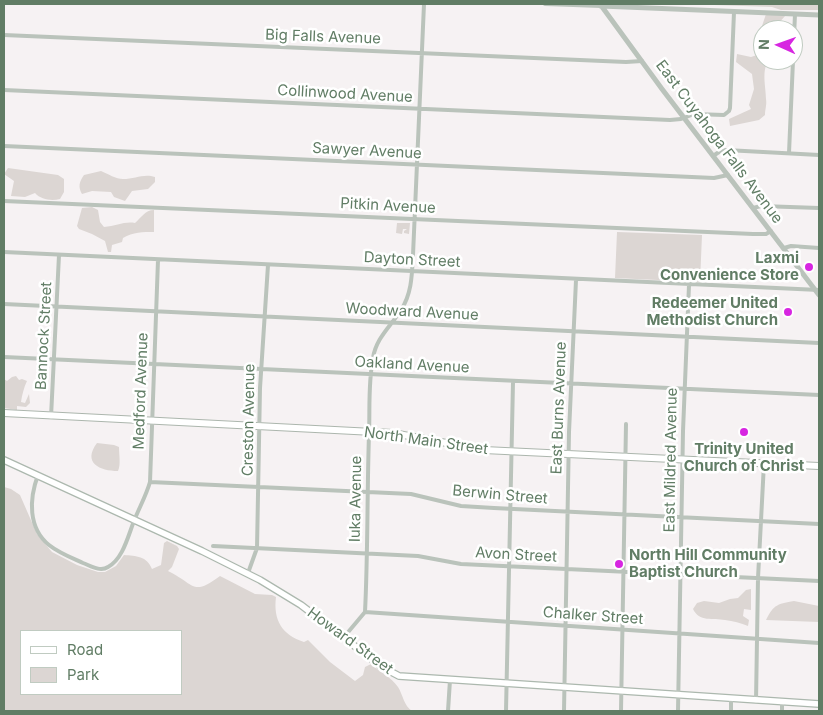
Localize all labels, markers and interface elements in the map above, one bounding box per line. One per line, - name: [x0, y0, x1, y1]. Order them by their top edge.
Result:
- north arrow: [753, 20, 803, 70]
- street label: Big Falls Avenue: [265, 26, 381, 48]
- text: N: [755, 39, 772, 50]
- street label: East Cuyahoga Falls Avenue: [652, 57, 786, 227]
- street label: Collinwood Avenue: [277, 81, 413, 107]
- street label: Sawyer Avenue: [312, 139, 422, 163]
- street label: Pitkin Avenue: [340, 195, 436, 217]
- street label: Dayton Street: [363, 248, 461, 272]
- place label: Laxmi Convenience Store: [660, 249, 799, 284]
- marker: Laxmi Convenience Store: [803, 261, 815, 273]
- street label: Bannock Street: [32, 281, 56, 391]
- place label: Redeemer United Methodist Church: [646, 294, 778, 329]
- street label: Woodward Avenue: [345, 300, 479, 324]
- marker: Redeemer United Methodist Church: [782, 306, 794, 318]
- street label: Medford Avenue: [130, 332, 152, 450]
- street label: East Burns Avenue: [548, 341, 570, 475]
- street label: Oakland Avenue: [354, 353, 470, 377]
- street label: Creston Avenue: [239, 364, 259, 476]
- street label: East Mildred Avenue: [661, 387, 681, 533]
- street label: North Main Street: [363, 423, 489, 459]
- marker: Trinity United Church of Christ: [738, 426, 750, 438]
- place label: Trinity United Church of Christ: [684, 440, 804, 475]
- street label: Iuka Avenue: [346, 456, 366, 542]
- street label: Berwin Street: [452, 482, 548, 508]
- street label: Avon Street: [475, 544, 557, 566]
- place label: North Hill Community Baptist Church: [629, 546, 787, 581]
- marker: North Hill Community Baptist Church: [613, 558, 625, 570]
- street label: Howard Street: [304, 604, 396, 678]
- street label: Chalker Street: [542, 604, 644, 628]
- legend: [20, 630, 182, 695]
- text: Road: [67, 640, 103, 659]
- text: Park: [67, 665, 99, 684]

